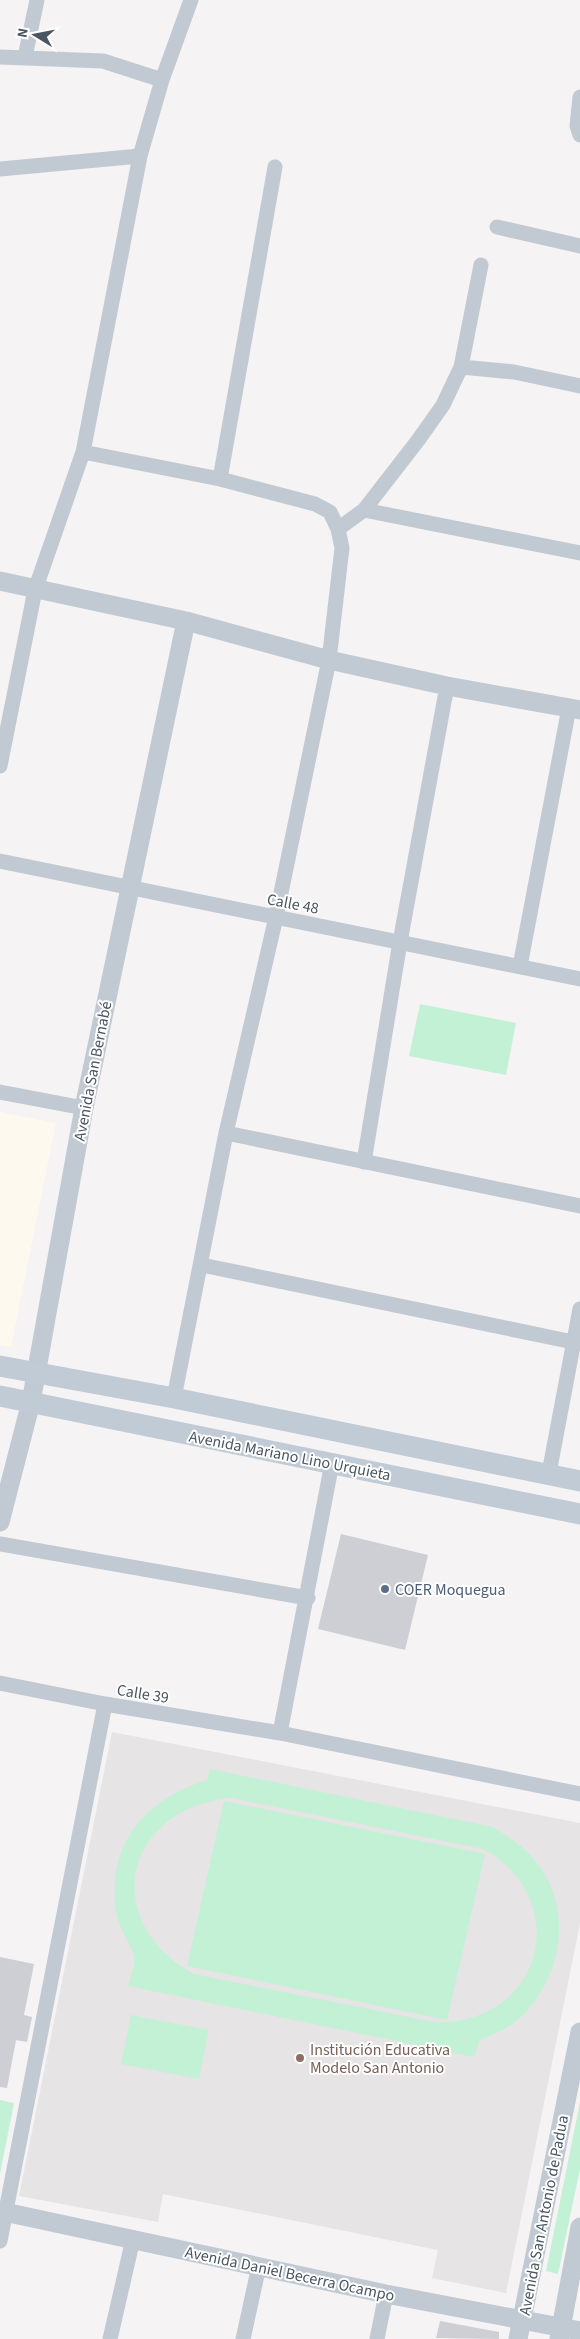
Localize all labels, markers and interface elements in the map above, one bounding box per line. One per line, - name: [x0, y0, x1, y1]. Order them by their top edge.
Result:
- north arrow: [10, 10, 60, 60]
- text: N: [13, 27, 34, 39]
- street label: Calle 48: [265, 888, 321, 920]
- street label: Avenida San Bernabé: [69, 999, 117, 1143]
- street label: Avenida Mariano Lino Urquieta: [187, 1426, 393, 1486]
- place label: COER Moquegua: [395, 1579, 506, 1601]
- marker: COER Moquegua: [379, 1583, 391, 1595]
- street label: Calle 39: [115, 1679, 170, 1709]
- place label: Institución Educativa Modelo San Antonio: [310, 2039, 450, 2079]
- marker: Institución Educativa Modelo San Antonio: [294, 2052, 306, 2064]
- street label: Avenida San Antonio de Padua: [514, 2113, 574, 2317]
- street label: Avenida Daniel Becerra Ocampo: [183, 2241, 396, 2307]

